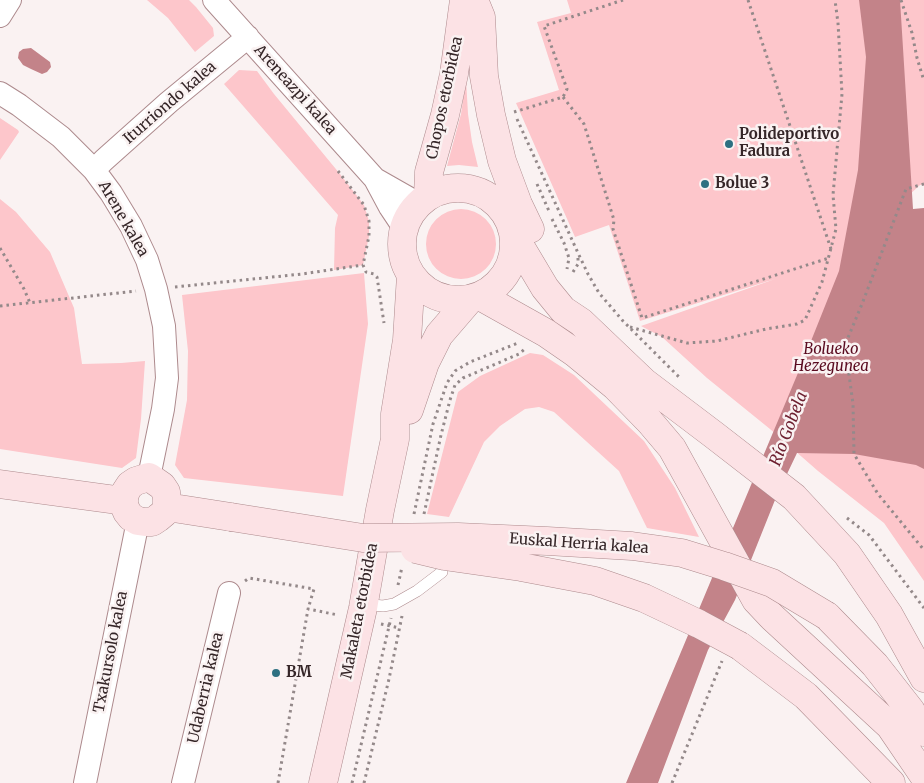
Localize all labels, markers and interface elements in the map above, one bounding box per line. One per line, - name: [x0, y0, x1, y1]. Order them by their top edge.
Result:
- street label: Chopos etorbidea: [423, 35, 467, 161]
- street label: Areneazpi kalea: [250, 41, 340, 139]
- street label: Iturriondo kalea: [120, 58, 220, 148]
- place label: Polideportivo Fadura: [739, 126, 839, 161]
- marker: Polideportivo Fadura: [723, 138, 735, 150]
- place label: Bolue 3: [715, 175, 769, 193]
- street label: Arene kalea: [94, 178, 152, 260]
- marker: Bolue 3: [699, 178, 711, 190]
- park label: Bolueko Hezegunea: [793, 341, 869, 376]
- water label: Río Gobela: [766, 389, 812, 469]
- street label: Euskal Herria kalea: [509, 530, 649, 558]
- street label: Makaleta etorbidea: [338, 542, 382, 680]
- street label: Txakursolo kalea: [90, 589, 132, 715]
- street label: Udaberria kalea: [184, 631, 228, 745]
- place label: BM: [286, 664, 312, 682]
- marker: BM: [270, 667, 282, 679]

